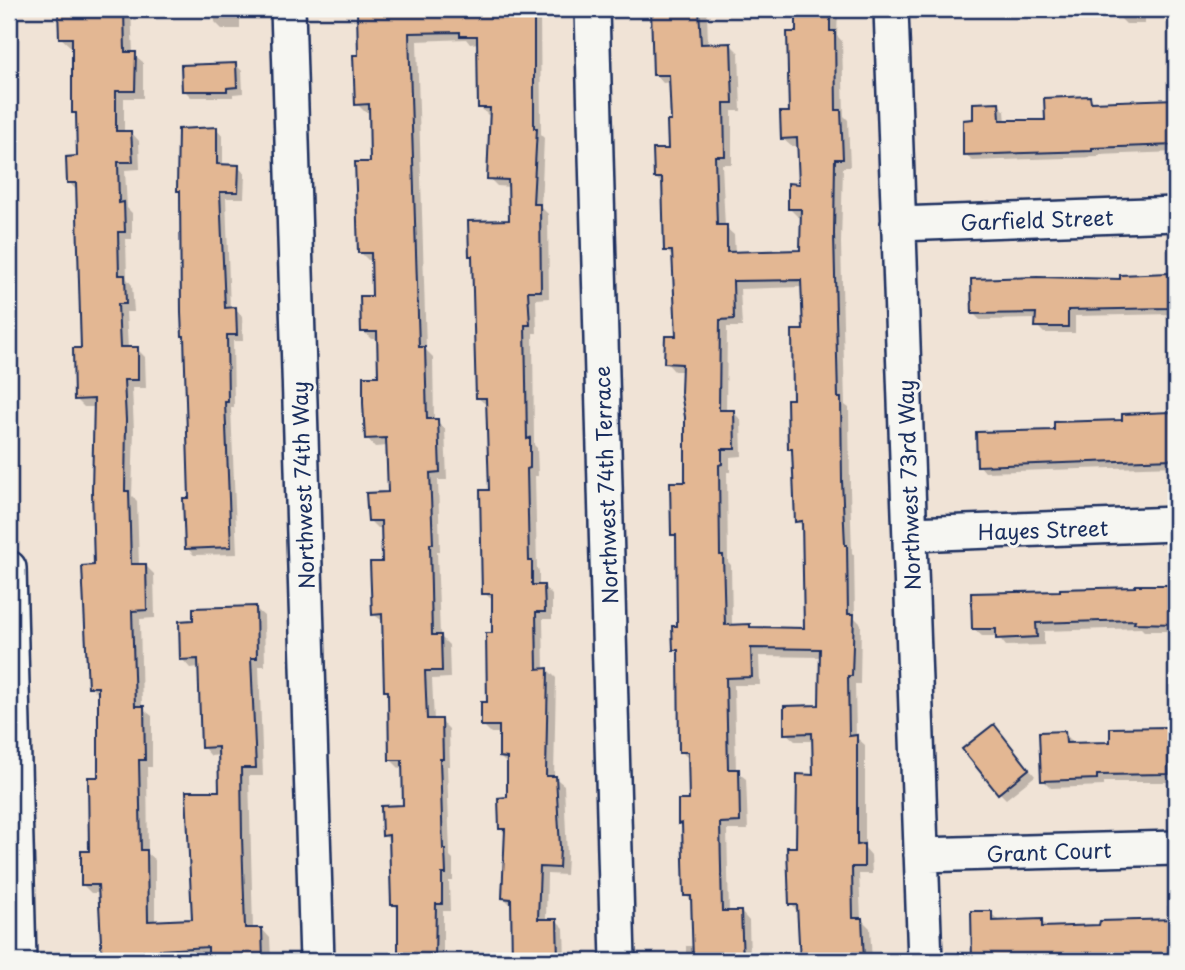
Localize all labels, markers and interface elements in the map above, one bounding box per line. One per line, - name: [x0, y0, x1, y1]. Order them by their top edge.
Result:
- street label: Garfield Street: [960, 200, 1114, 238]
- street label: Northwest 74th Terrace: [585, 365, 625, 605]
- street label: Northwest 73rd Way: [888, 379, 928, 591]
- street label: Northwest 74th Way: [282, 380, 322, 590]
- street label: Hayes Street: [977, 511, 1109, 547]
- street label: Grant Court: [986, 833, 1112, 869]

